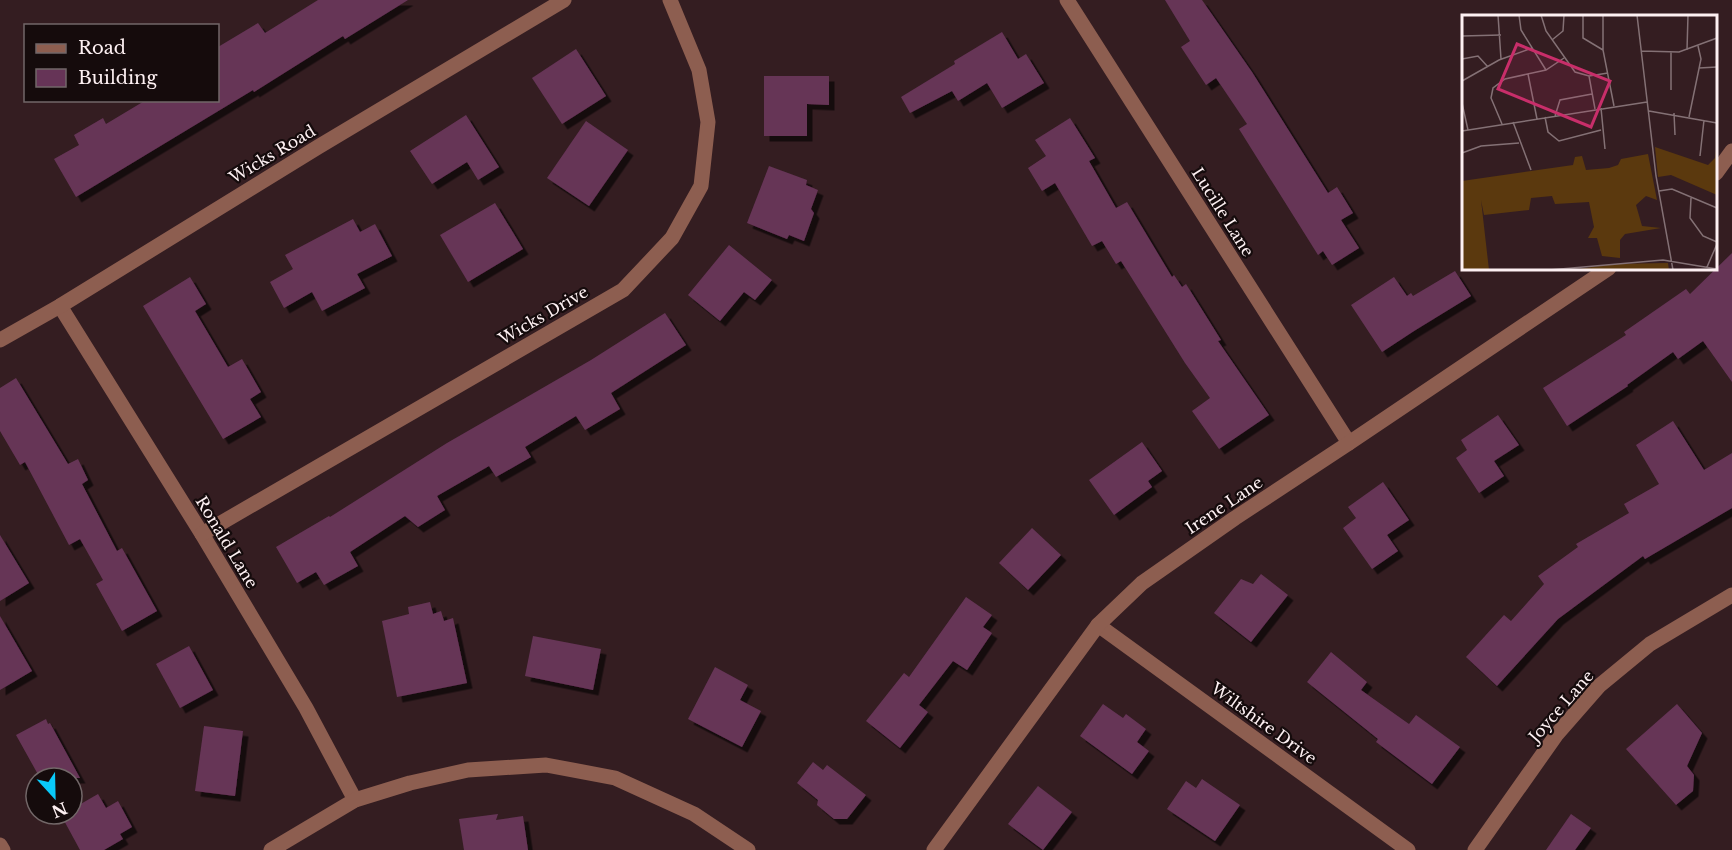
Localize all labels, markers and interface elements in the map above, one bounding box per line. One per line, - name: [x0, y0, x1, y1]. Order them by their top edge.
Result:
- inset map: [1462, 15, 1717, 270]
- legend: [24, 24, 219, 102]
- text: Road: [78, 37, 126, 59]
- text: Building: [78, 67, 157, 89]
- street label: Wicks Road: [224, 120, 319, 188]
- street label: Lucille Lane: [1188, 164, 1258, 260]
- street label: Wicks Drive: [494, 281, 591, 349]
- street label: Irene Lane: [1182, 472, 1266, 538]
- street label: Ronald Lane: [192, 492, 262, 592]
- street label: Joyce Lane: [1523, 666, 1598, 748]
- street label: Wiltshire Drive: [1206, 677, 1321, 768]
- north arrow: [24, 766, 84, 826]
- text: N: [49, 798, 70, 822]

